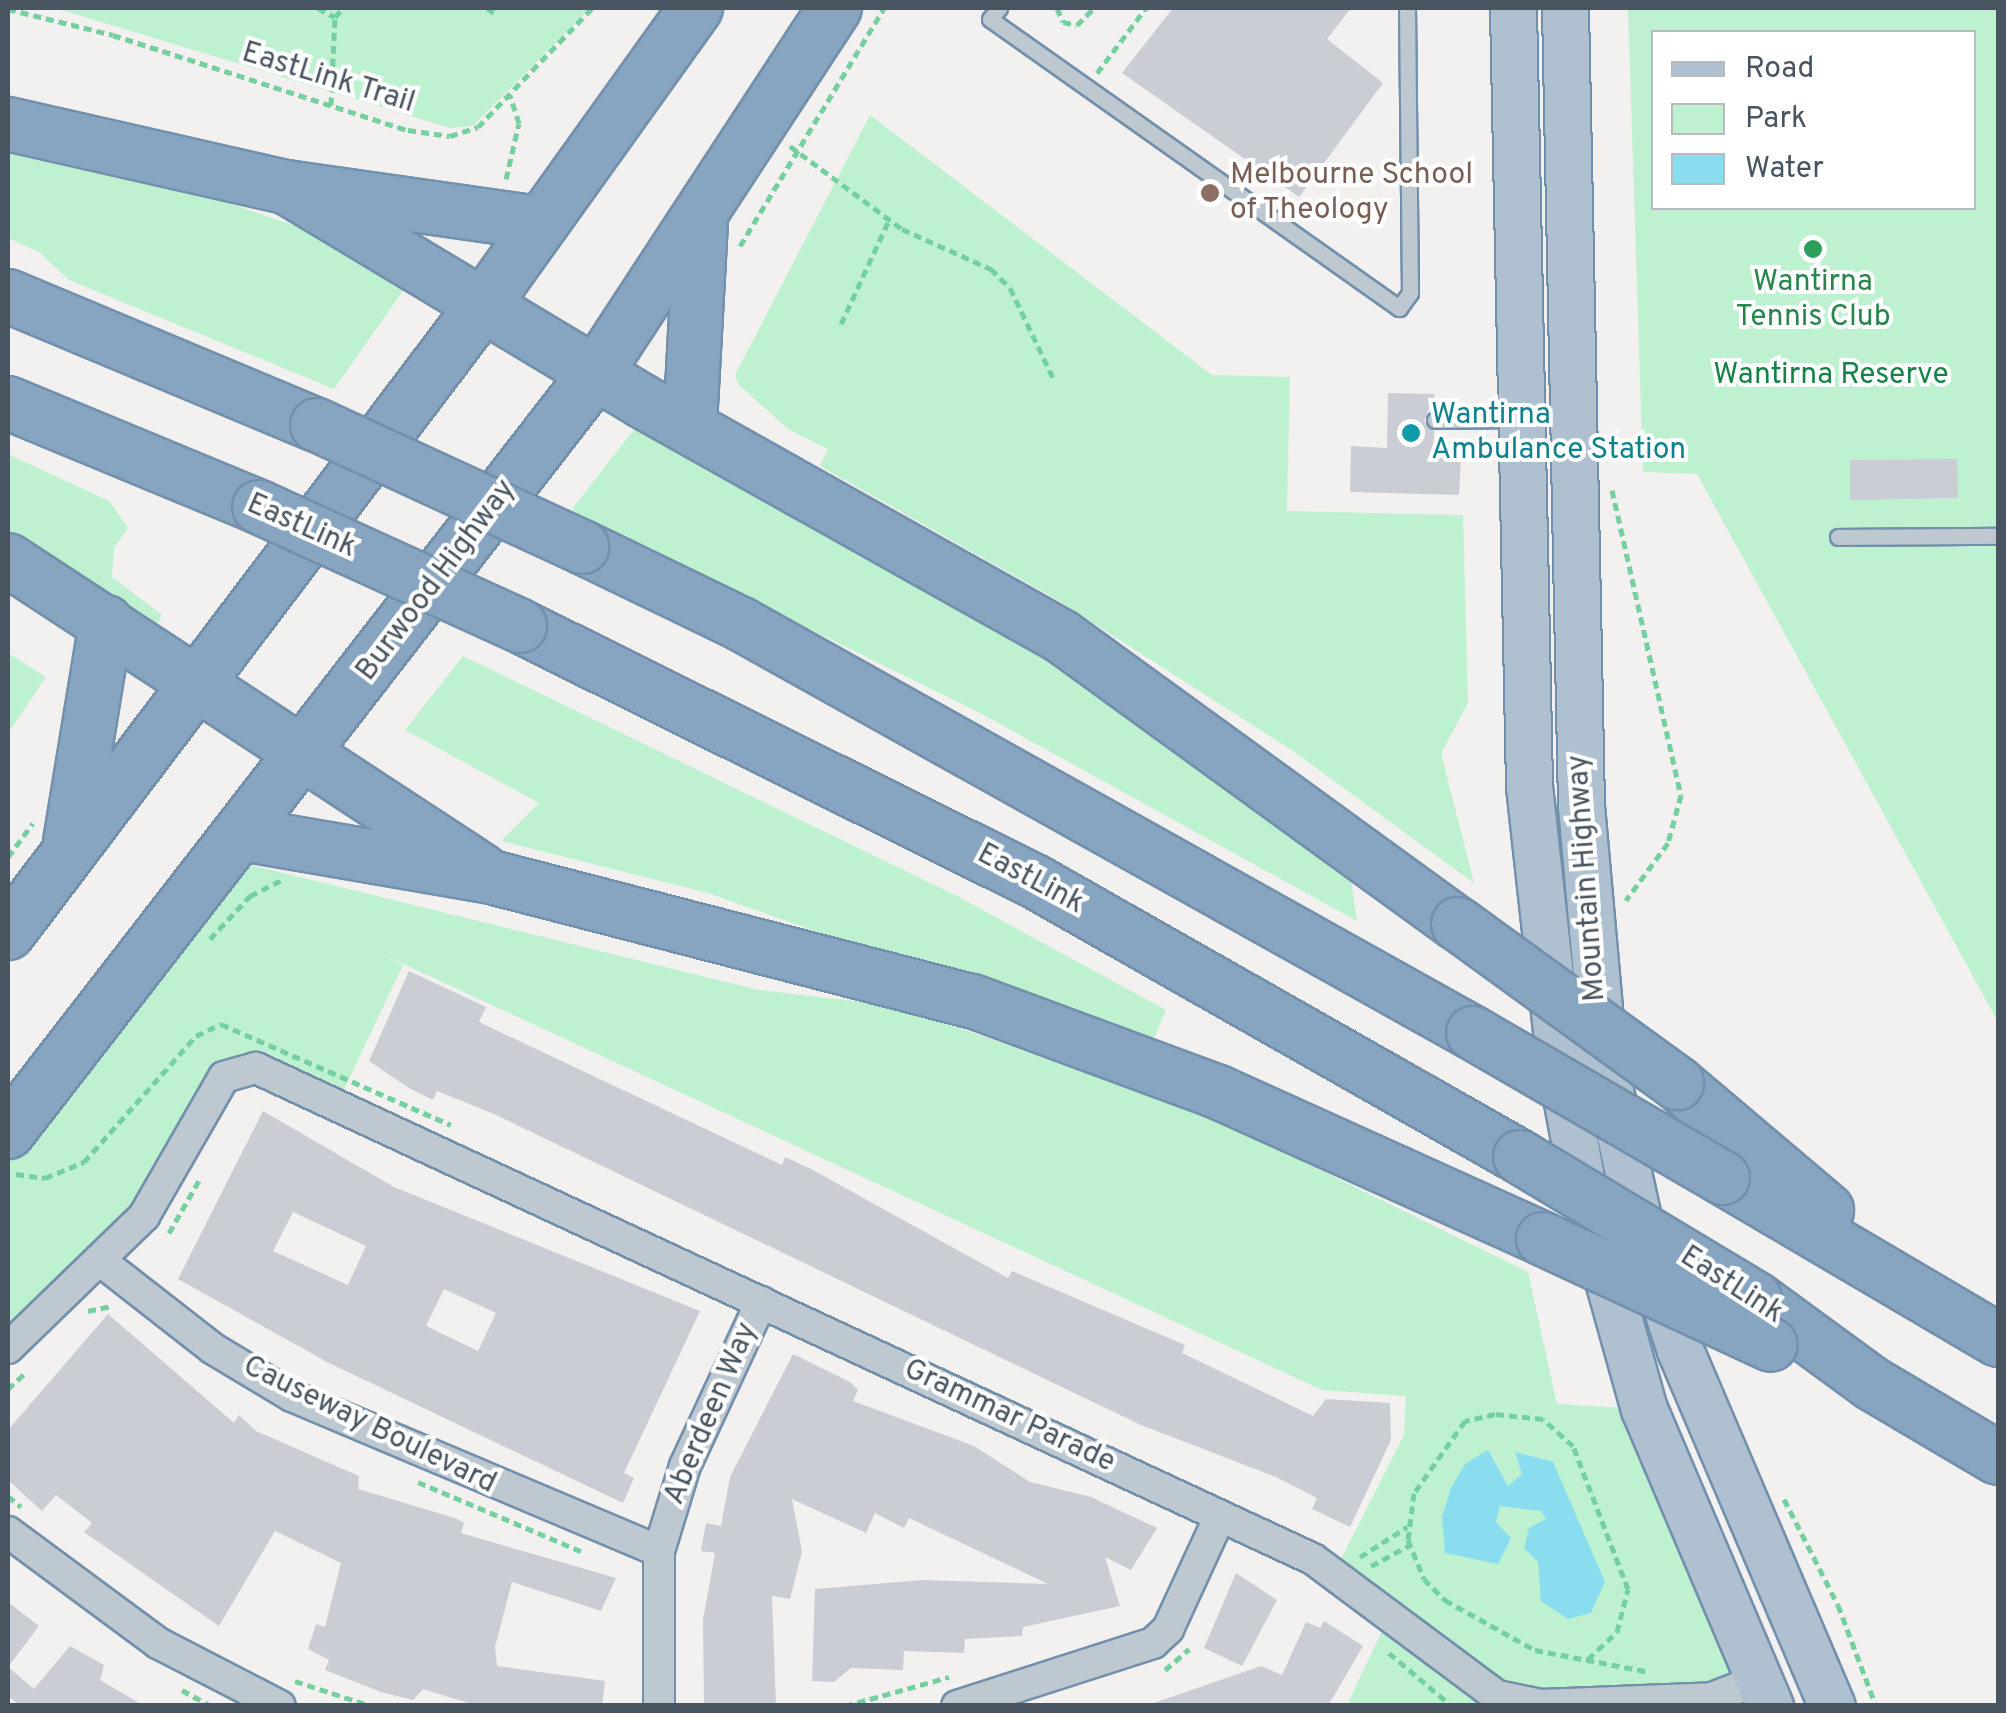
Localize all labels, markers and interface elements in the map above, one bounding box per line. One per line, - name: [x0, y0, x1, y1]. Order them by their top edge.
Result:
- legend: [1651, 30, 1976, 210]
- street label: EastLink Trail: [237, 35, 419, 123]
- text: Road: [1745, 51, 1814, 88]
- text: Park: [1745, 101, 1807, 138]
- text: Water: [1745, 151, 1824, 188]
- place label: Melbourne School of Theology: [1230, 158, 1473, 228]
- marker: Melbourne School of Theology: [1199, 182, 1221, 204]
- marker: Wantirna Tennis Club: [1802, 238, 1824, 260]
- place label: Wantirna Tennis Club: [1735, 265, 1891, 336]
- park label: Wantirna Reserve: [1713, 358, 1949, 394]
- place label: Wantirna Ambulance Station: [1431, 398, 1686, 468]
- marker: Wantirna Ambulance Station: [1400, 422, 1422, 444]
- street label: Burwood Highway: [350, 473, 524, 689]
- street label: EastLink: [241, 487, 361, 567]
- street label: Mountain Highway: [1561, 753, 1615, 1003]
- street label: EastLink: [970, 837, 1090, 923]
- street label: EastLink: [1673, 1239, 1789, 1333]
- street label: Aberdeen Way: [657, 1317, 767, 1511]
- street label: Causeway Boulevard: [237, 1349, 501, 1503]
- street label: Grammar Parade: [898, 1352, 1120, 1482]

